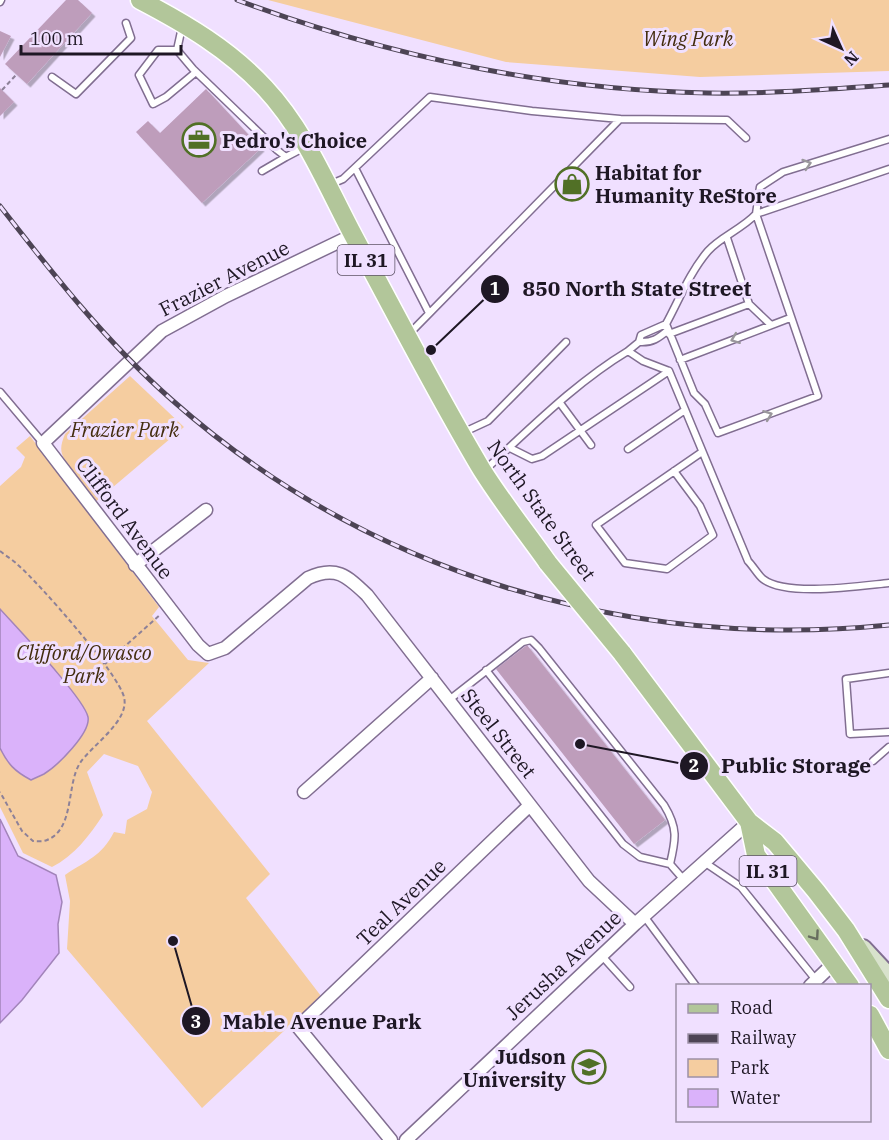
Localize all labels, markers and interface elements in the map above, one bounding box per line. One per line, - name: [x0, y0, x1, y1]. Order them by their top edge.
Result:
- scale bar: [21, 18, 182, 56]
- north arrow: [811, 18, 871, 78]
- park label: Wing Park: [643, 25, 734, 52]
- text: 100 m: [30, 27, 84, 50]
- text: N: [840, 47, 863, 70]
- office icon: Pedro's Choice: [181, 122, 217, 158]
- place label: Pedro's Choice: [222, 127, 367, 154]
- place label: Habitat for Humanity ReStore: [595, 159, 777, 209]
- one-way arrow: [801, 159, 812, 172]
- shop icon: Habitat for Humanity ReStore: [554, 166, 590, 202]
- street label: Frazier Avenue: [154, 234, 294, 322]
- road number: IL 31: [338, 245, 394, 275]
- callout: 850 North State Street: [480, 269, 763, 308]
- text: 850 North State Street: [523, 274, 752, 302]
- text: 1: [490, 277, 501, 300]
- one-way arrow: [731, 332, 742, 344]
- one-way arrow: [762, 409, 773, 422]
- park label: Frazier Park: [70, 416, 180, 443]
- street label: North State Street: [482, 434, 602, 586]
- street label: Clifford Avenue: [70, 452, 180, 584]
- park label: Clifford/Owasco Park: [16, 639, 152, 689]
- street label: Steel Street: [455, 682, 543, 784]
- callout: Public Storage: [679, 746, 884, 785]
- text: Public Storage: [721, 751, 871, 779]
- text: 2: [689, 754, 699, 777]
- street label: Teal Avenue: [350, 852, 452, 952]
- road number: IL 31: [740, 856, 796, 886]
- street label: Jerusha Avenue: [499, 904, 627, 1026]
- one-way arrow: [808, 929, 819, 940]
- legend: [676, 984, 871, 1122]
- text: Road: [730, 996, 773, 1019]
- callout: Mable Avenue Park: [181, 1002, 434, 1041]
- text: Mable Avenue Park: [223, 1007, 421, 1035]
- text: 3: [191, 1010, 201, 1033]
- text: Railway: [730, 1026, 796, 1049]
- place label: Judson University: [463, 1043, 567, 1093]
- school or university icon: Judson University: [571, 1049, 607, 1085]
- text: Park: [730, 1056, 770, 1079]
- text: Water: [730, 1086, 780, 1109]

